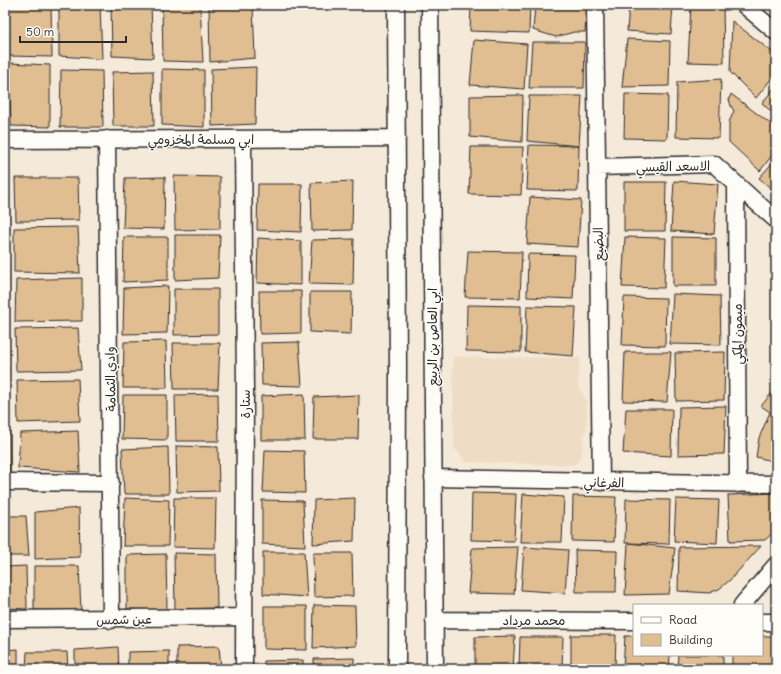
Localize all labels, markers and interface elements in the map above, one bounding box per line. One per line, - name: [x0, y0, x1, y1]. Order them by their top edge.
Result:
- scale bar: [20, 18, 126, 44]
- text: 50 m: [26, 24, 55, 39]
- street label: ابي مسلمة المخزومي: [148, 131, 254, 151]
- street label: الاسعد القيسي: [636, 157, 710, 179]
- street label: البضيع: [590, 227, 609, 261]
- street label: ابي العاص بن الربيع: [424, 288, 444, 386]
- street label: ميمون المكي: [729, 304, 749, 364]
- street label: وادي الثمامة: [101, 346, 121, 412]
- street label: ستارة: [237, 389, 254, 419]
- street label: الفرغاني: [583, 474, 624, 494]
- legend: [633, 604, 763, 656]
- street label: عين شمس: [96, 611, 152, 628]
- street label: محمد مرداد: [503, 612, 566, 629]
- text: Road: [669, 612, 697, 627]
- text: Building: [669, 632, 713, 647]

